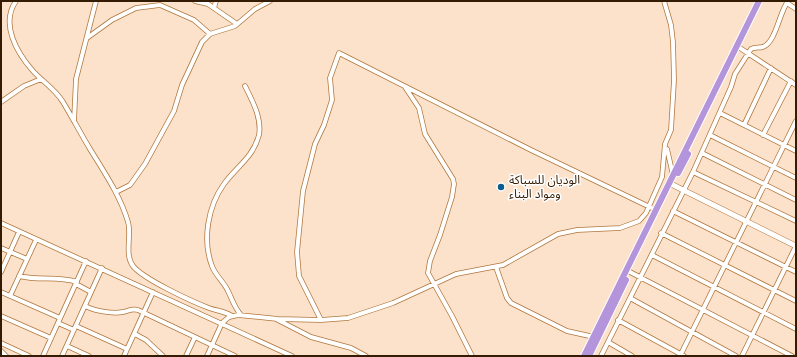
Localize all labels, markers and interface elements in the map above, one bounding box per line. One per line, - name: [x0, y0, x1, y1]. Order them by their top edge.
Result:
- place label: الوديان للسباكة ومواد البناء: [509, 172, 580, 202]
- marker: الوديان للسباكة ومواد البناء: [496, 182, 506, 192]

